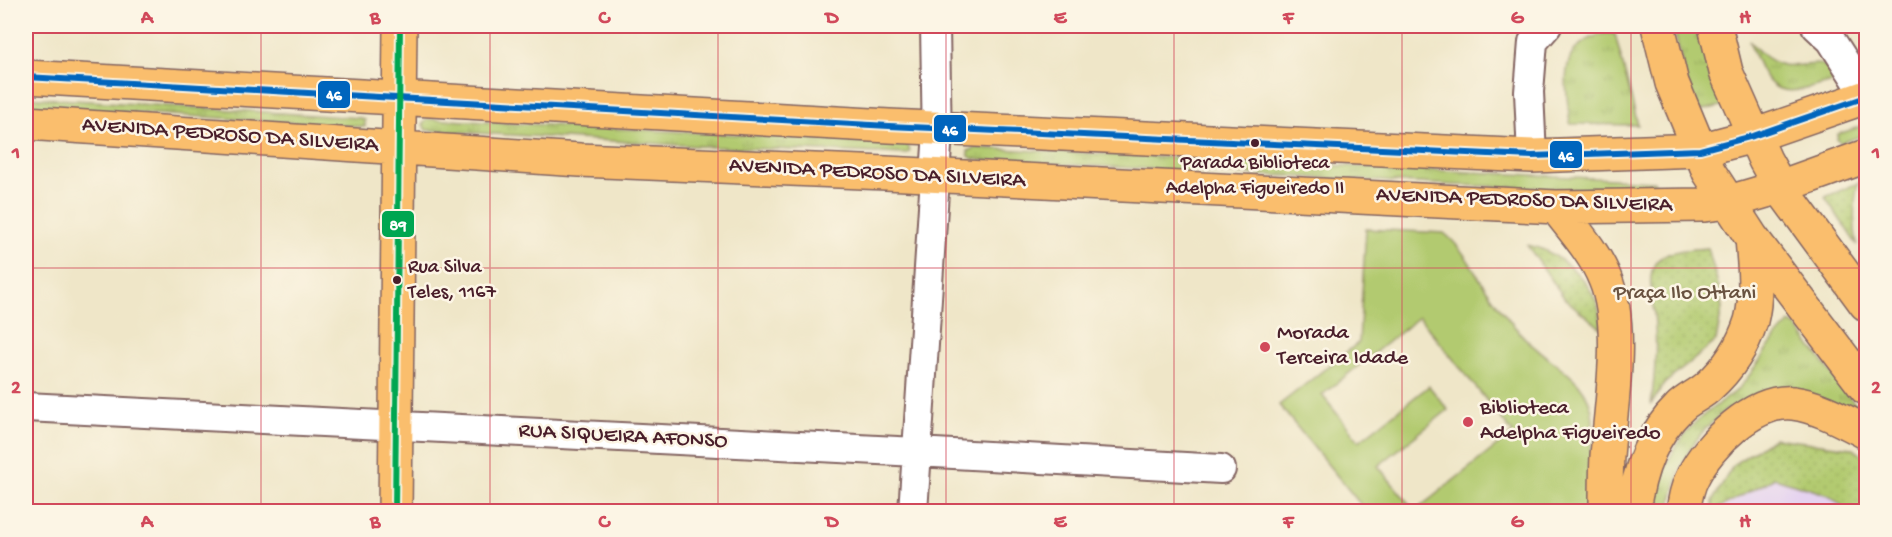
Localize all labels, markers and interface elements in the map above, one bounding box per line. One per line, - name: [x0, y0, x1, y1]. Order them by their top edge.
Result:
- text: A: [140, 8, 155, 31]
- text: B: [369, 8, 381, 31]
- text: C: [598, 8, 612, 31]
- text: D: [823, 8, 839, 31]
- text: E: [1054, 8, 1068, 31]
- text: F: [1282, 8, 1295, 31]
- text: G: [1511, 8, 1525, 31]
- text: H: [1739, 8, 1751, 31]
- line badge: 46: [317, 80, 351, 109]
- text: 46: [325, 88, 343, 107]
- street label: AVENIDA PEDROSO DA SILVEIRA: [81, 113, 380, 159]
- line badge: 46: [933, 114, 967, 143]
- text: 46: [941, 123, 959, 142]
- marker: Parada Biblioteca Adelpha Figueiredo II: [1249, 137, 1261, 149]
- line badge: 46: [1549, 140, 1583, 169]
- text: 1: [11, 143, 20, 166]
- text: 1: [1871, 143, 1880, 166]
- text: 46: [1557, 149, 1575, 168]
- street label: AVENIDA PEDROSO DA SILVEIRA: [728, 153, 1027, 195]
- place label: Parada Biblioteca Adelpha Figueiredo II: [1166, 153, 1344, 201]
- street label: AVENIDA PEDROSO DA SILVEIRA: [1375, 183, 1674, 219]
- line badge: 89: [381, 210, 415, 238]
- text: 89: [390, 218, 406, 237]
- place label: Rua Silva Teles, 1167: [407, 257, 496, 305]
- marker: Rua Silva Teles, 1167: [391, 274, 403, 286]
- park label: Praça Ilo Ottani: [1613, 281, 1756, 307]
- place label: Morada Terceira Idade: [1275, 321, 1409, 372]
- marker: Morada Terceira Idade: [1258, 340, 1272, 354]
- text: 2: [11, 378, 21, 401]
- text: 2: [1871, 378, 1881, 401]
- place label: Biblioteca Adelpha Figueiredo: [1479, 396, 1661, 447]
- marker: Biblioteca Adelpha Figueiredo: [1461, 415, 1475, 429]
- street label: RUA SIQUEIRA AFONSO: [518, 419, 728, 455]
- text: A: [140, 512, 155, 535]
- text: B: [369, 512, 381, 535]
- text: C: [598, 512, 612, 535]
- text: D: [823, 512, 839, 535]
- text: E: [1054, 512, 1068, 535]
- text: F: [1282, 512, 1295, 535]
- text: G: [1511, 512, 1525, 535]
- text: H: [1739, 512, 1751, 535]

